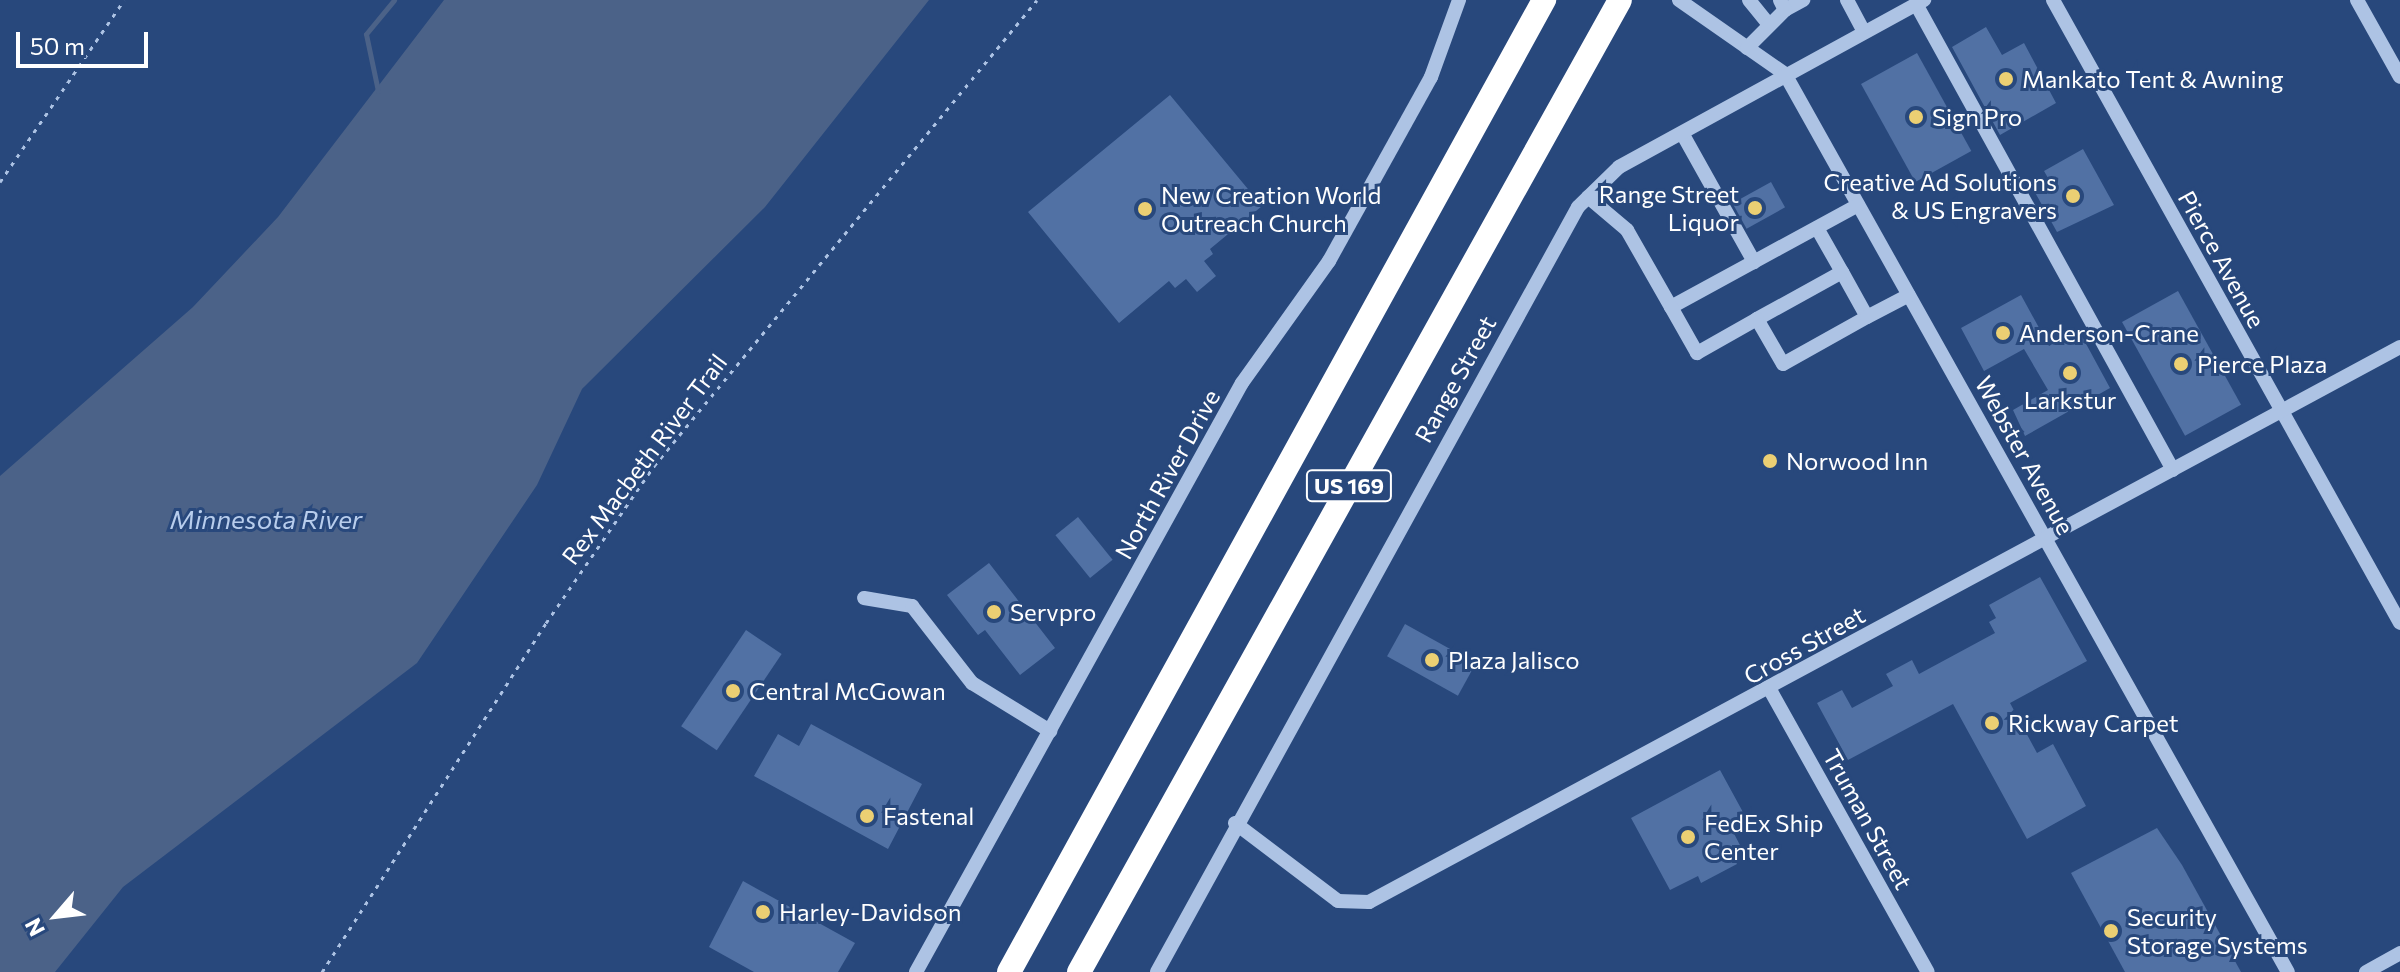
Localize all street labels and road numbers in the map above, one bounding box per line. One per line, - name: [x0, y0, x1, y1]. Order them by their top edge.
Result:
- street label: Pierce Avenue: [2173, 185, 2271, 333]
- street label: Range Street: [1408, 311, 1502, 447]
- street label: Rex Macbeth River Trail: [556, 348, 732, 570]
- street label: Webster Avenue: [1970, 371, 2080, 539]
- street label: North River Drive: [1109, 384, 1225, 564]
- road number: US 169: [1305, 468, 1393, 504]
- street label: Cross Street: [1738, 600, 1870, 690]
- street label: Truman Street: [1818, 744, 1918, 894]

